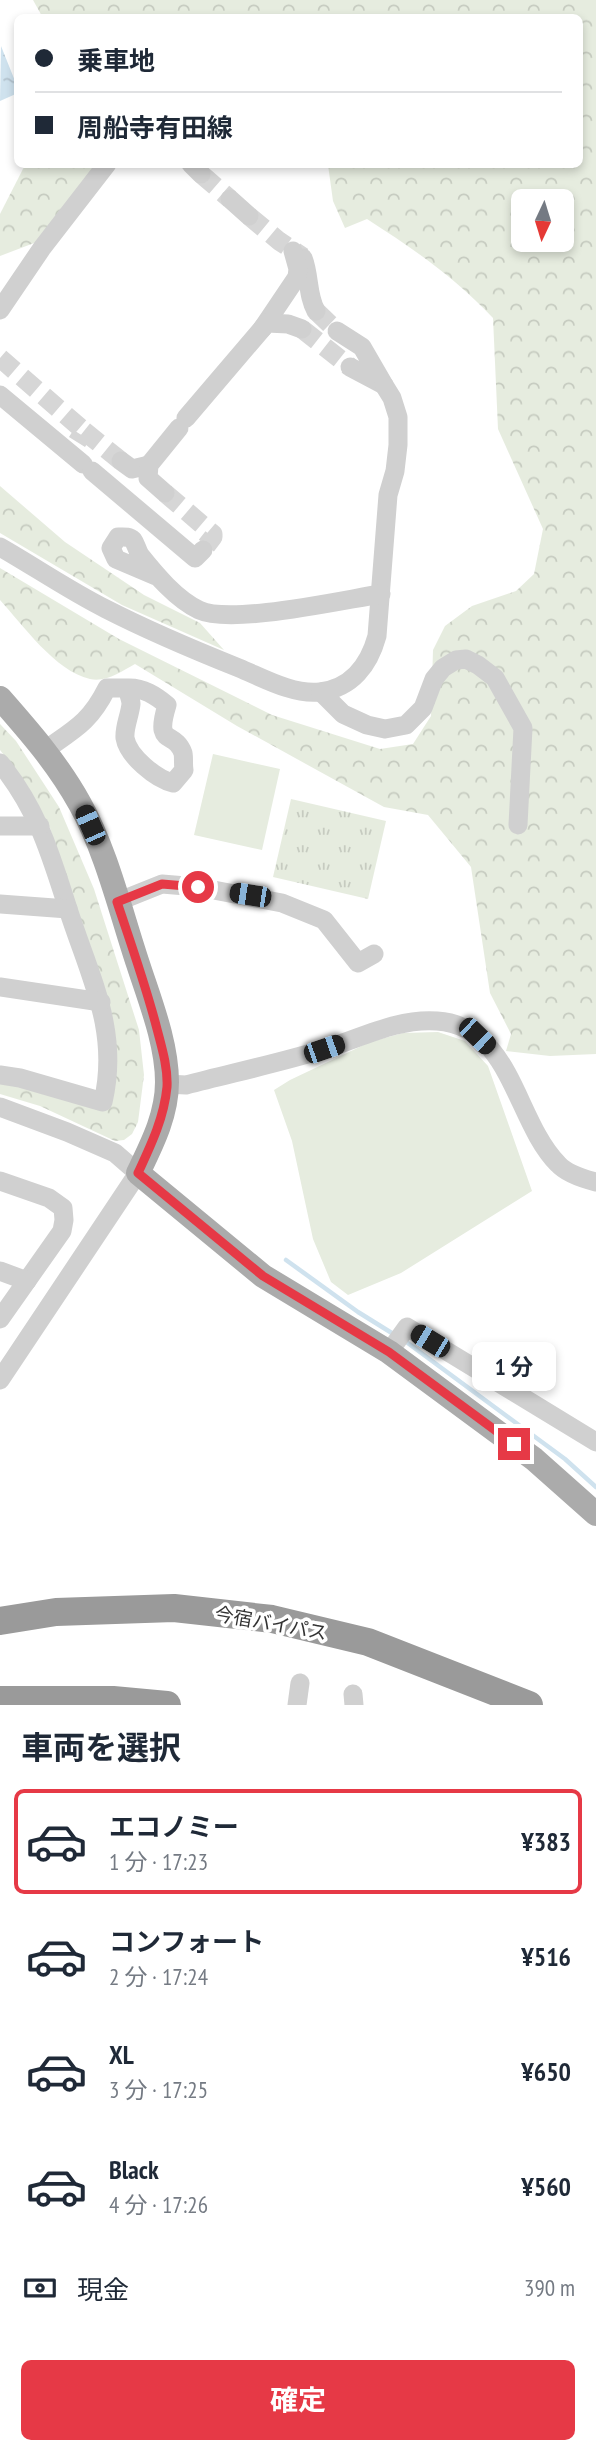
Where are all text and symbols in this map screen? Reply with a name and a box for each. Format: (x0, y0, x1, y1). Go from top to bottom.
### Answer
text: 乗車地 (77, 44, 155, 77)
text: 周船寺有田線 (77, 111, 233, 144)
north arrow (511, 189, 574, 252)
map controls (511, 189, 574, 252)
car (72, 802, 109, 848)
route start (182, 871, 214, 903)
car (228, 881, 273, 909)
car (455, 1014, 500, 1058)
car (301, 1032, 348, 1066)
car (407, 1321, 454, 1361)
callout: 1 分 (472, 1342, 556, 1392)
text: 1 分 (495, 1352, 533, 1381)
route end (498, 1428, 530, 1460)
street label: 今宿バイパス (213, 1601, 329, 1645)
text: 車両を選択 (21, 1726, 181, 1768)
icon: car (25, 1810, 88, 1873)
text: エコノミー (109, 1810, 239, 1843)
text: ¥383 (521, 1825, 571, 1858)
text: 1 分 · 17:23 (109, 1847, 208, 1876)
icon: car (25, 1925, 88, 1988)
text: コンフォート (109, 1925, 264, 1958)
text: ¥516 (521, 1940, 571, 1973)
text: 2 分 · 17:24 (109, 1962, 208, 1991)
text: XL (109, 2038, 134, 2071)
icon: car (25, 2040, 88, 2103)
text: ¥650 (521, 2055, 571, 2088)
text: 3 分 · 17:25 (109, 2075, 208, 2104)
text: Black (109, 2153, 159, 2186)
icon: car (25, 2155, 88, 2218)
text: ¥560 (521, 2170, 571, 2203)
text: 4 分 · 17:26 (109, 2190, 208, 2219)
icon: cash (21, 2269, 59, 2307)
text: 現金 (77, 2273, 129, 2306)
text: 390 m (524, 2273, 575, 2302)
button: 確定 (21, 2360, 575, 2440)

